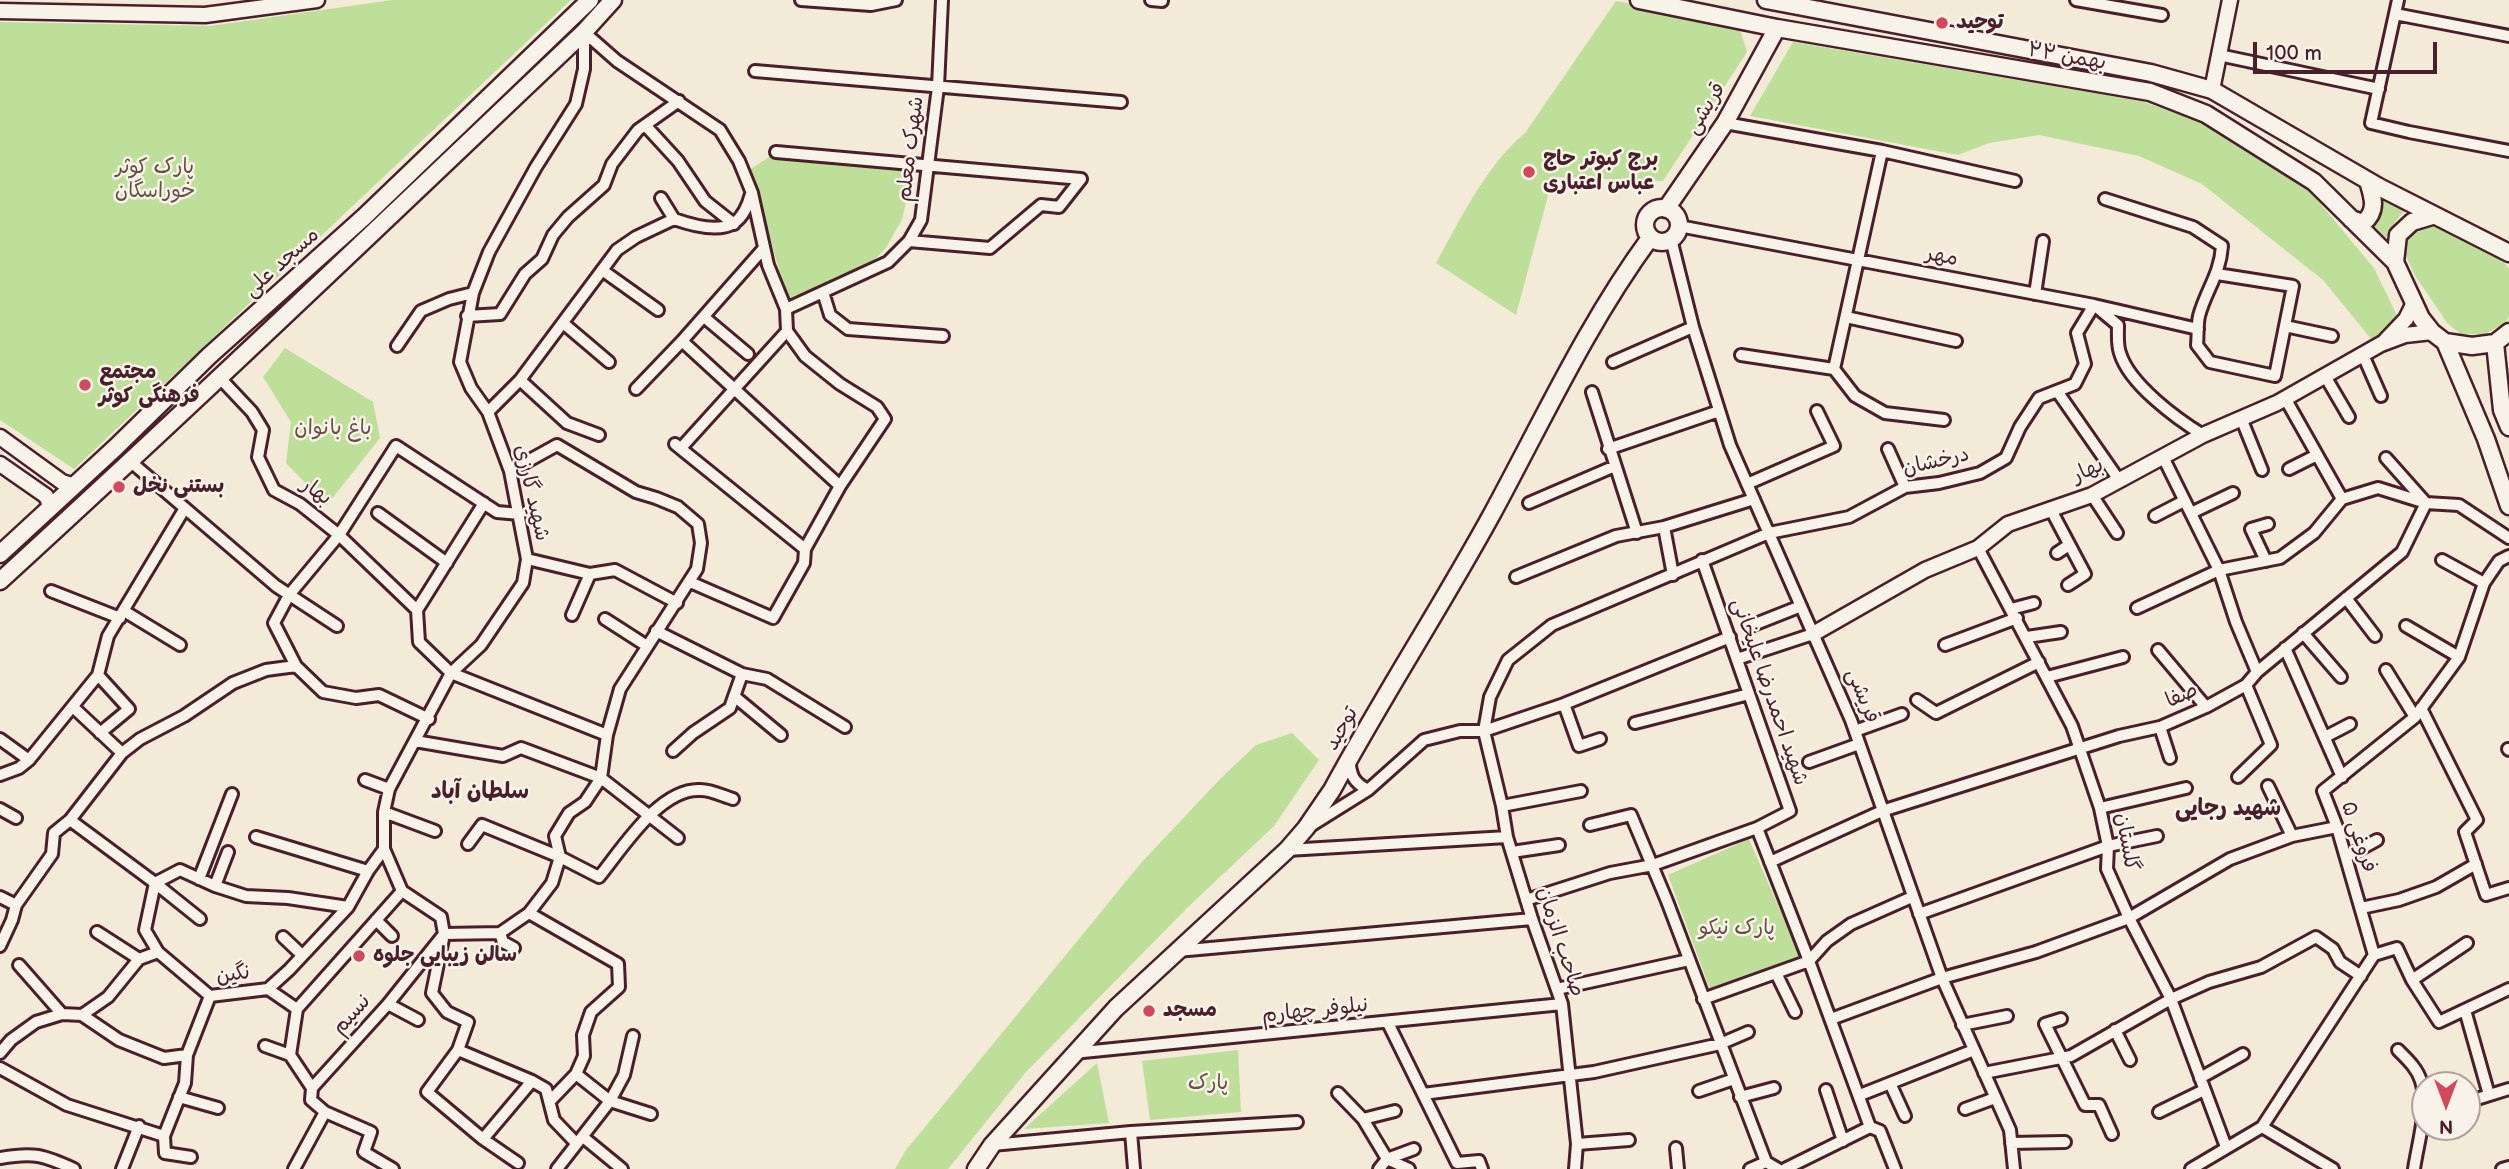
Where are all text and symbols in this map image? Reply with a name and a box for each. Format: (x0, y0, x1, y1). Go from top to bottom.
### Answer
place label: توحید (1956, 10, 2003, 36)
marker: توحید (1934, 15, 1950, 31)
scale bar (2257, 28, 2441, 72)
street label: ۲۲ بهمن (2026, 38, 2108, 76)
text: 100 m (2266, 41, 2322, 66)
street label: قریشی (1680, 78, 1732, 140)
street label: شهرک معلم (892, 95, 930, 203)
place label: برج کبوتر حاج عباس اعتباری (1543, 147, 1658, 197)
park label: پارک کوثر خوراسگان (115, 155, 195, 205)
marker: برج کبوتر حاج عباس اعتباری (1521, 164, 1537, 180)
street label: مسجد علی (239, 223, 325, 303)
street label: مهر (1924, 242, 1960, 272)
place label: مجتمع فرهنگی کوثر (99, 360, 199, 410)
marker: مجتمع فرهنگی کوثر (77, 377, 93, 393)
park label: باغ بانوان (294, 416, 372, 442)
street label: درخشان (1900, 442, 1972, 482)
street label: شهید گارزی (508, 443, 554, 543)
street label: بهار (2068, 453, 2108, 489)
street label: بهار (296, 473, 336, 511)
place label: بستنی نخل (133, 474, 224, 500)
marker: بستنی نخل (111, 479, 127, 495)
street label: شهید احمدرضا علیخانی (1725, 595, 1813, 789)
street label: قریشی (1840, 665, 1884, 727)
street label: صفا (2162, 678, 2202, 714)
street label: توحید (1319, 703, 1365, 755)
district label: سلطان آباد (431, 778, 529, 806)
district label: شهید رجایی (2175, 795, 2281, 823)
street label: فروغی ۵ (2335, 798, 2381, 876)
street label: گلستان (2108, 811, 2144, 873)
street label: صاحب الزمان (1530, 884, 1590, 1000)
park label: پارک نیکو (1699, 916, 1775, 942)
place label: سالن زیبایی جلوه (373, 943, 517, 969)
marker: سالن زیبایی جلوه (351, 948, 367, 964)
street label: نگین (214, 960, 252, 990)
street label: نسیم (327, 990, 377, 1040)
street label: نیلوفر چهارم (1261, 993, 1369, 1029)
place label: مسجد (1163, 998, 1217, 1024)
marker: مسجد (1141, 1003, 1157, 1019)
park label: پارک (1188, 1071, 1228, 1097)
north arrow (2411, 1071, 2481, 1141)
text: N (2439, 1114, 2453, 1137)

